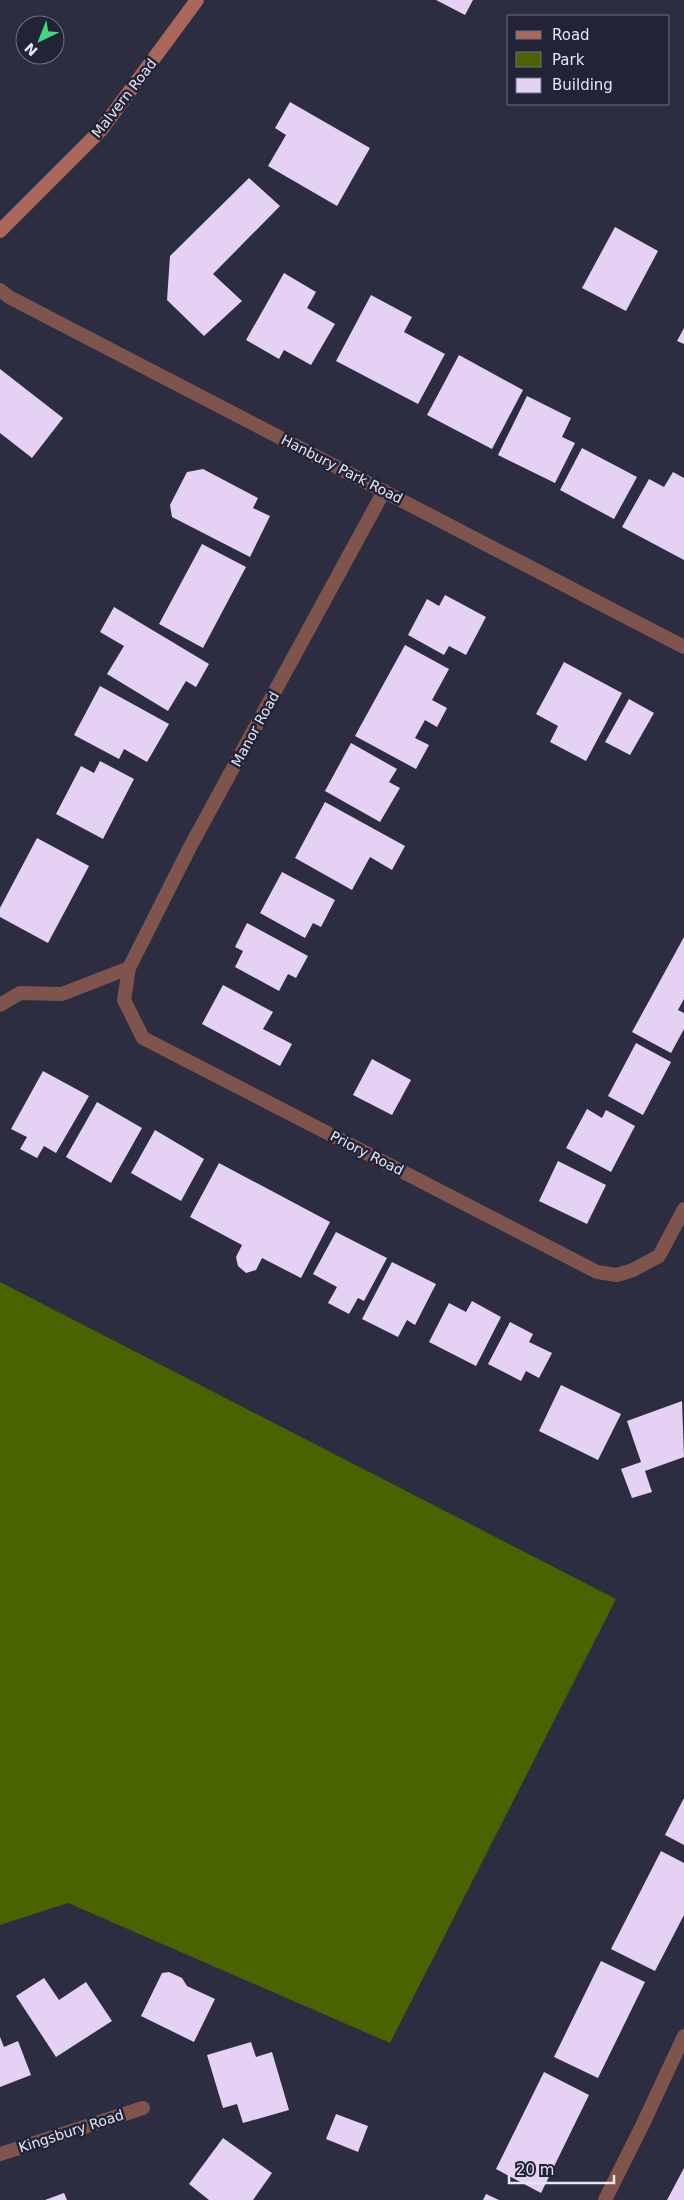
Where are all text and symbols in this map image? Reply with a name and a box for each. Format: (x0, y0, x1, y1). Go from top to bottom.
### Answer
north arrow (15, 15, 65, 65)
legend (507, 15, 669, 105)
text: Road (552, 26, 590, 44)
text: N (21, 40, 41, 59)
text: Park (552, 51, 585, 69)
street label: Malvern Road (88, 55, 160, 141)
text: Building (552, 76, 613, 94)
street label: Hanbury Park Road (279, 431, 405, 507)
street label: Manor Road (228, 689, 282, 769)
street label: Priory Road (328, 1128, 406, 1178)
street label: Kingsbury Road (16, 2106, 126, 2156)
scale bar (509, 2152, 614, 2184)
text: 20 m (516, 2161, 554, 2179)

